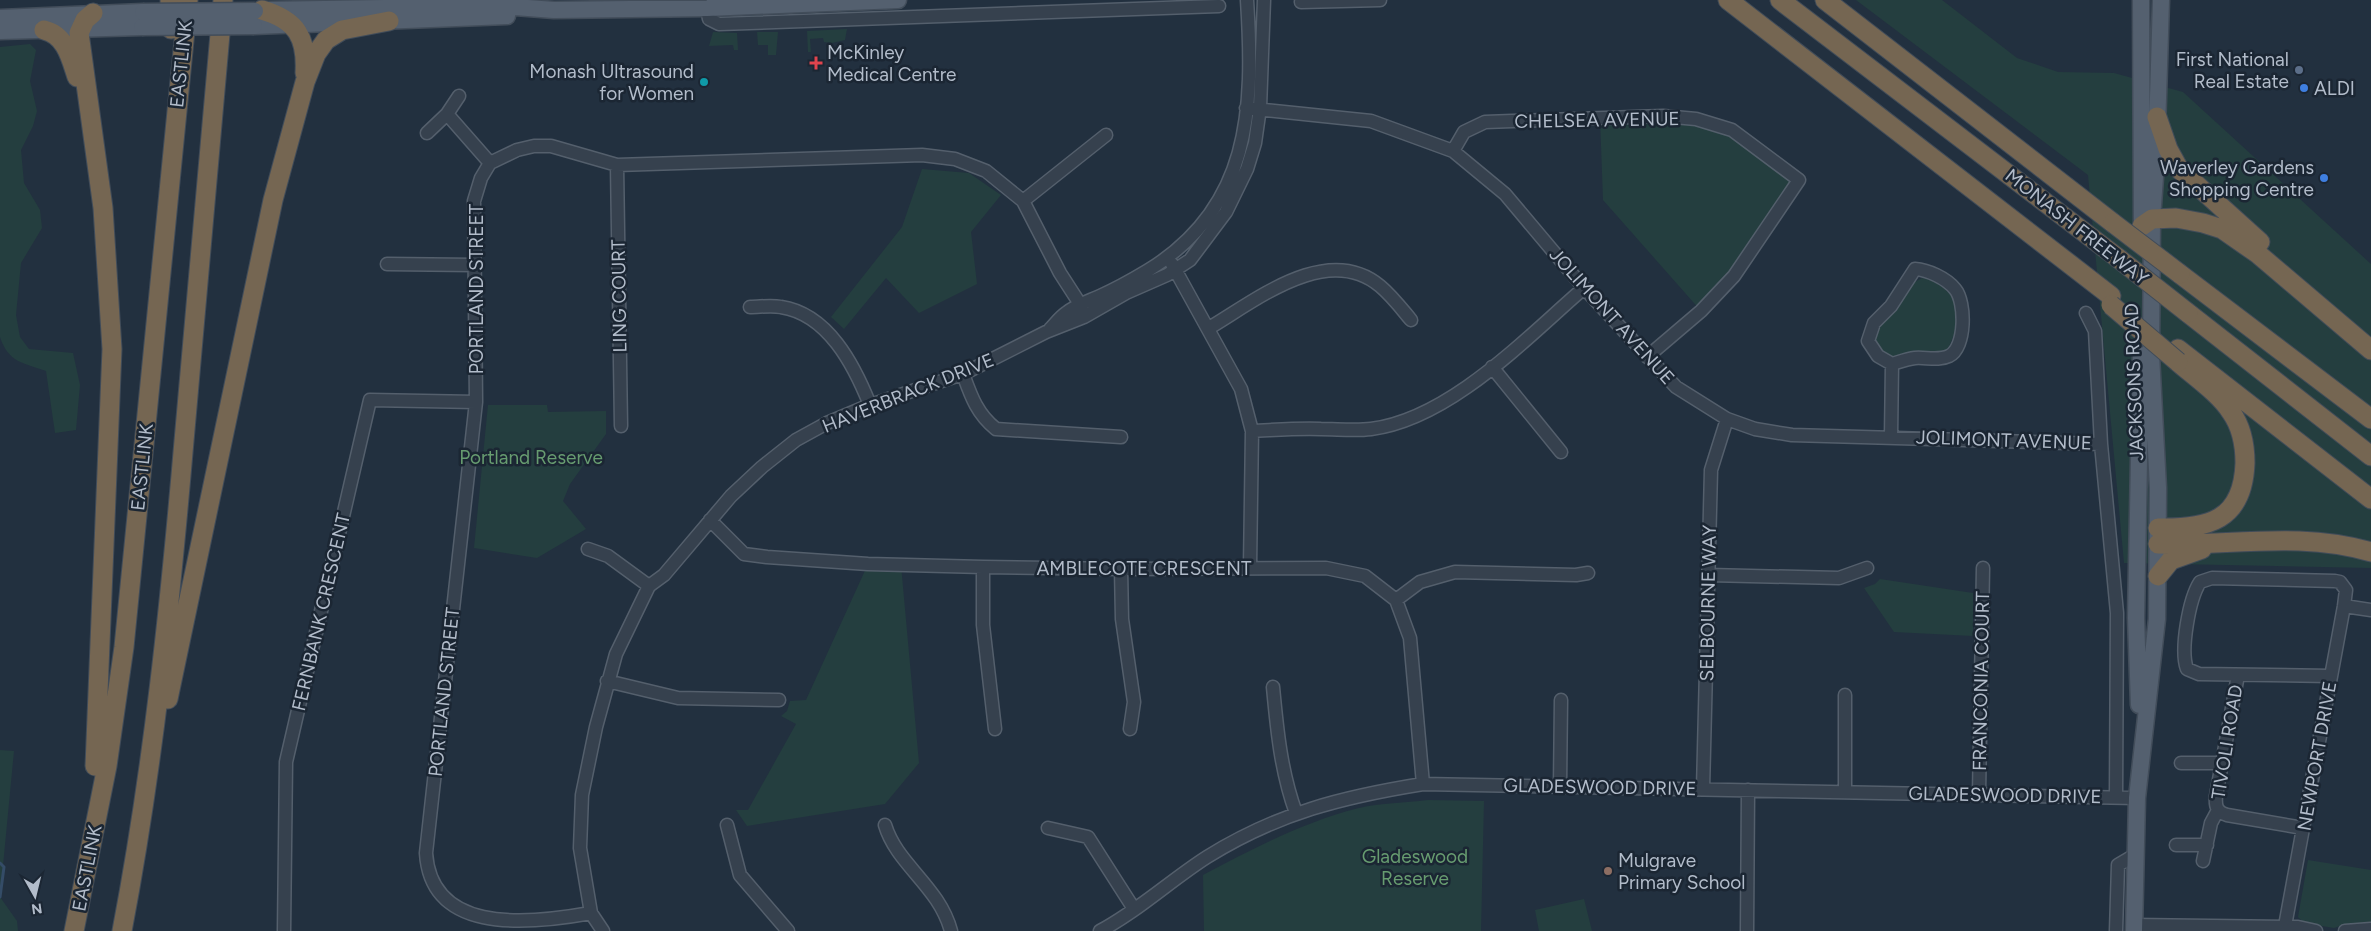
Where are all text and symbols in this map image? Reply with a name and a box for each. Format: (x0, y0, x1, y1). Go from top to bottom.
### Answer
street label: EASTLINK (165, 19, 197, 109)
place label: McKinley Medical Centre (827, 41, 957, 86)
place label: First National Real Estate (2176, 48, 2289, 93)
marker: McKinley Medical Centre (809, 56, 823, 70)
place label: Monash Ultrasound for Women (529, 60, 694, 105)
marker: First National Real Estate (2293, 64, 2305, 76)
marker: Monash Ultrasound for Women (698, 76, 710, 88)
place label: ALDI (2314, 77, 2355, 100)
marker: ALDI (2298, 82, 2310, 94)
street label: CHELSEA AVENUE (1514, 107, 1680, 133)
place label: Waverley Gardens Shopping Centre (2160, 156, 2314, 201)
street label: MONASH FREEWAY (2001, 164, 2154, 290)
marker: Waverley Gardens Shopping Centre (2318, 172, 2330, 184)
street label: PORTLAND STREET (465, 203, 488, 374)
street label: LING COURT (607, 239, 631, 353)
street label: JOLIMONT AVENUE (1545, 243, 1679, 389)
street label: JACKSONS ROAD (2120, 303, 2148, 461)
street label: HAVERBRACK DRIVE (819, 348, 997, 438)
street label: EASTLINK (126, 422, 158, 512)
street label: JOLIMONT AVENUE (1916, 425, 2092, 455)
park label: Portland Reserve (459, 446, 603, 469)
street label: FERNBANK CRESCENT (287, 510, 355, 713)
street label: SELBOURNE WAY (1695, 524, 1721, 682)
street label: AMBLECOTE CRESCENT (1036, 557, 1252, 580)
street label: FRANCONIA COURT (1968, 590, 1994, 771)
street label: PORTLAND STREET (424, 606, 464, 778)
street label: NEWPORT DRIVE (2293, 679, 2341, 833)
street label: TIVOLI ROAD (2207, 683, 2247, 801)
street label: GLADESWOOD DRIVE (1503, 774, 1697, 800)
street label: GLADESWOOD DRIVE (1908, 782, 2102, 808)
street label: EASTLINK (67, 822, 107, 913)
park label: Gladeswood Reserve (1362, 845, 1468, 890)
place label: Mulgrave Primary School (1618, 849, 1746, 894)
marker: Mulgrave Primary School (1602, 865, 1614, 877)
north arrow (10, 871, 60, 921)
text: N (30, 899, 43, 918)

